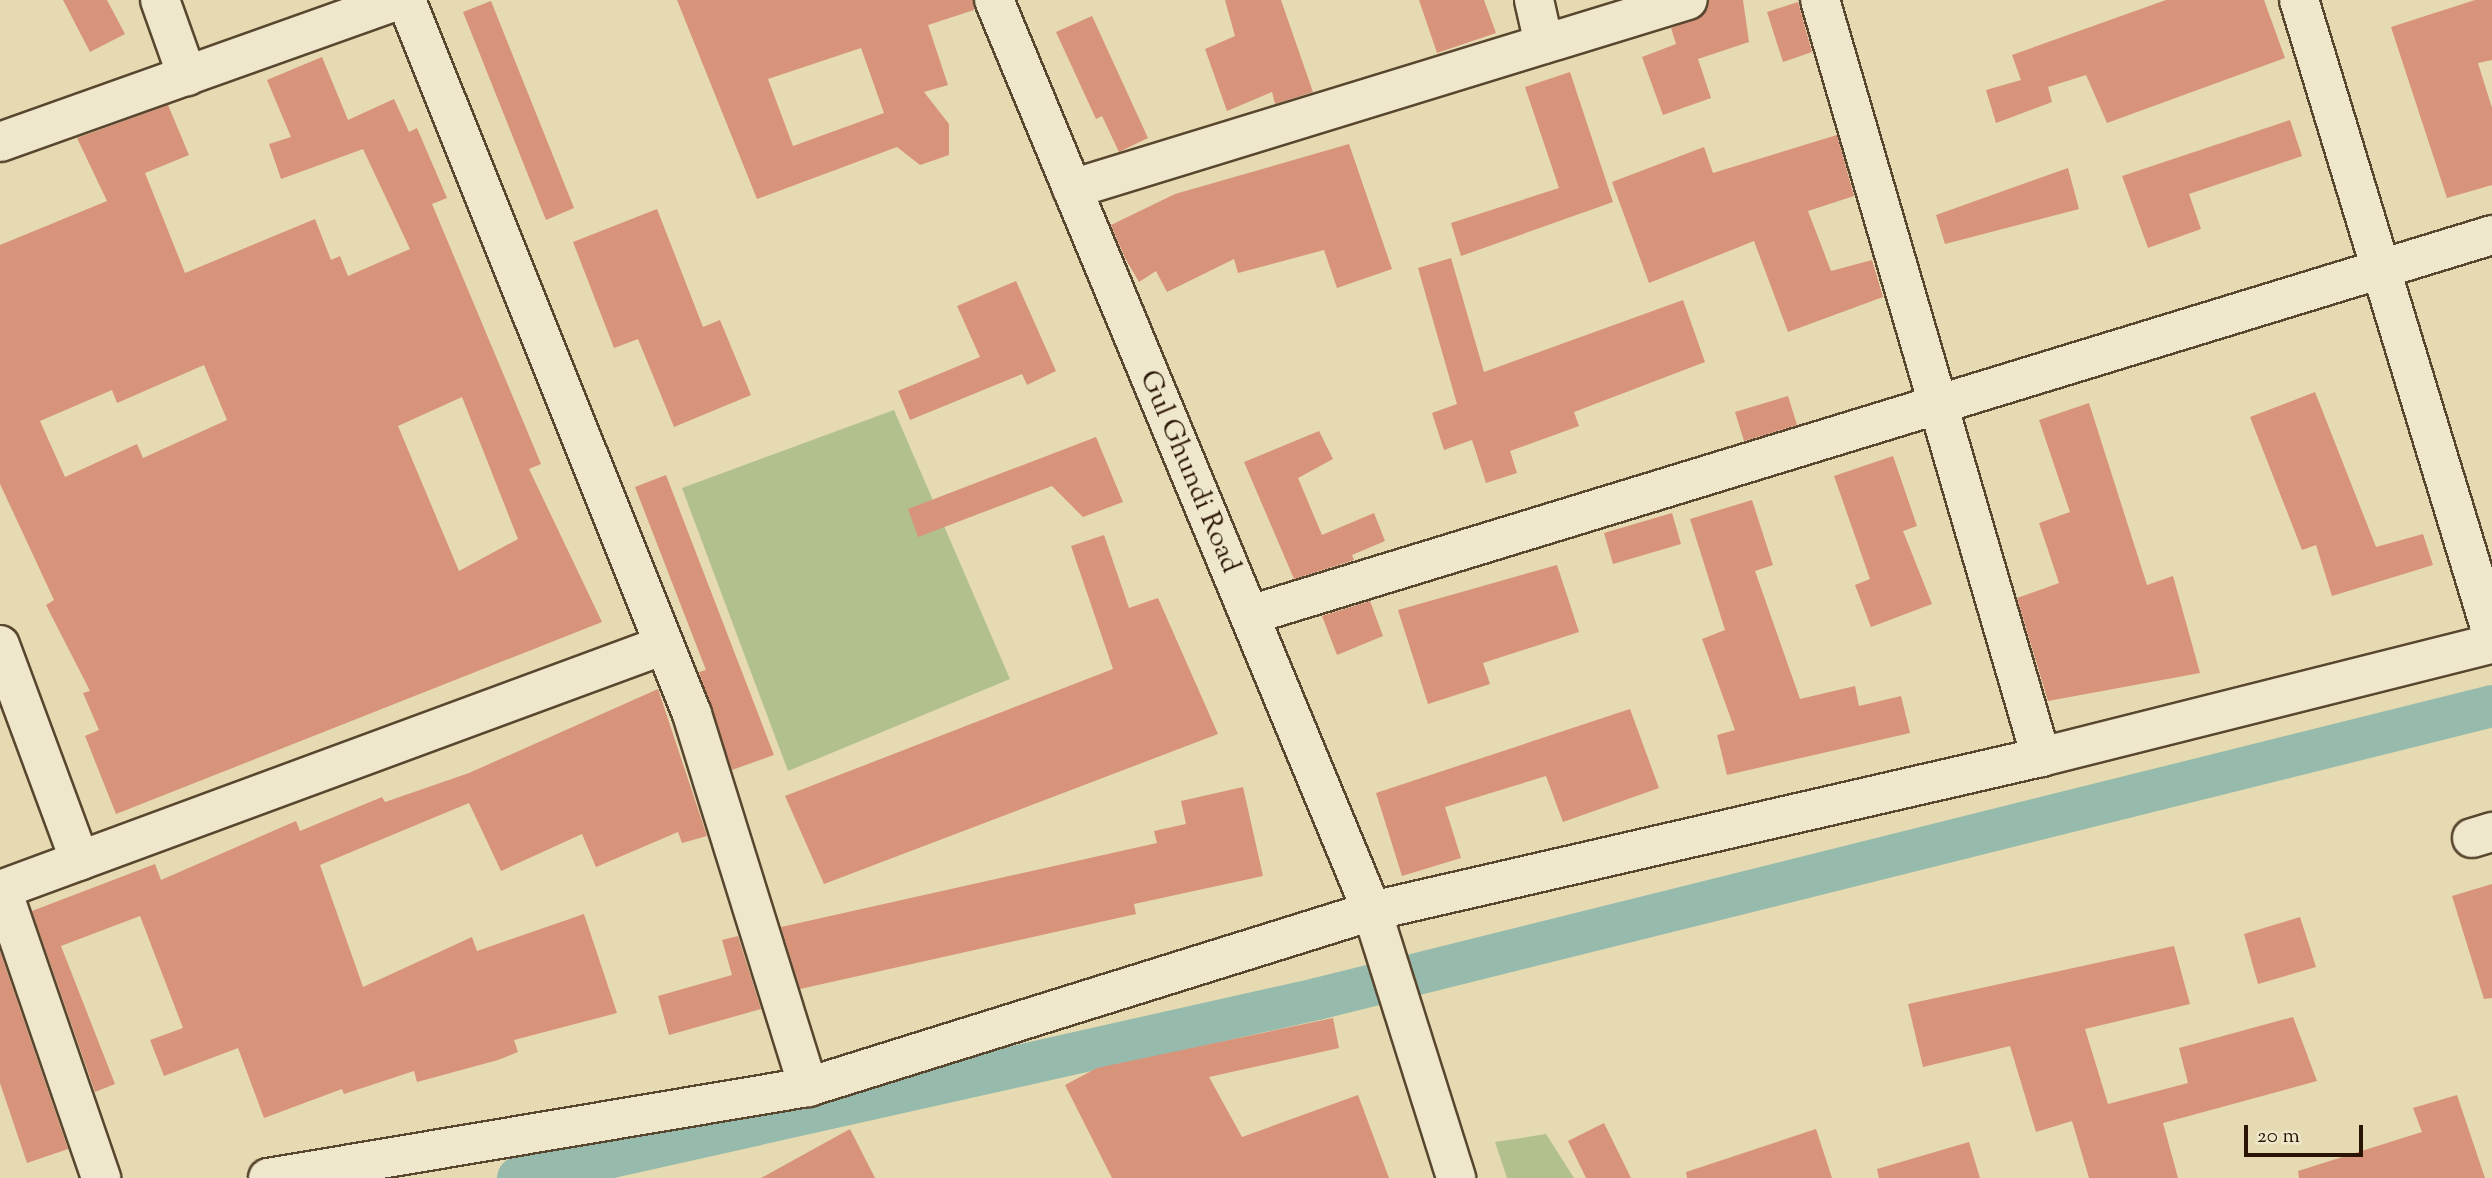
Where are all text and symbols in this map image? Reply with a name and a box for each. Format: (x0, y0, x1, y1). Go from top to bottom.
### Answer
street label: Gul Ghundi Road (1131, 366, 1247, 578)
scale bar (2247, 1112, 2366, 1156)
text: 20 m (2257, 1122, 2300, 1152)

